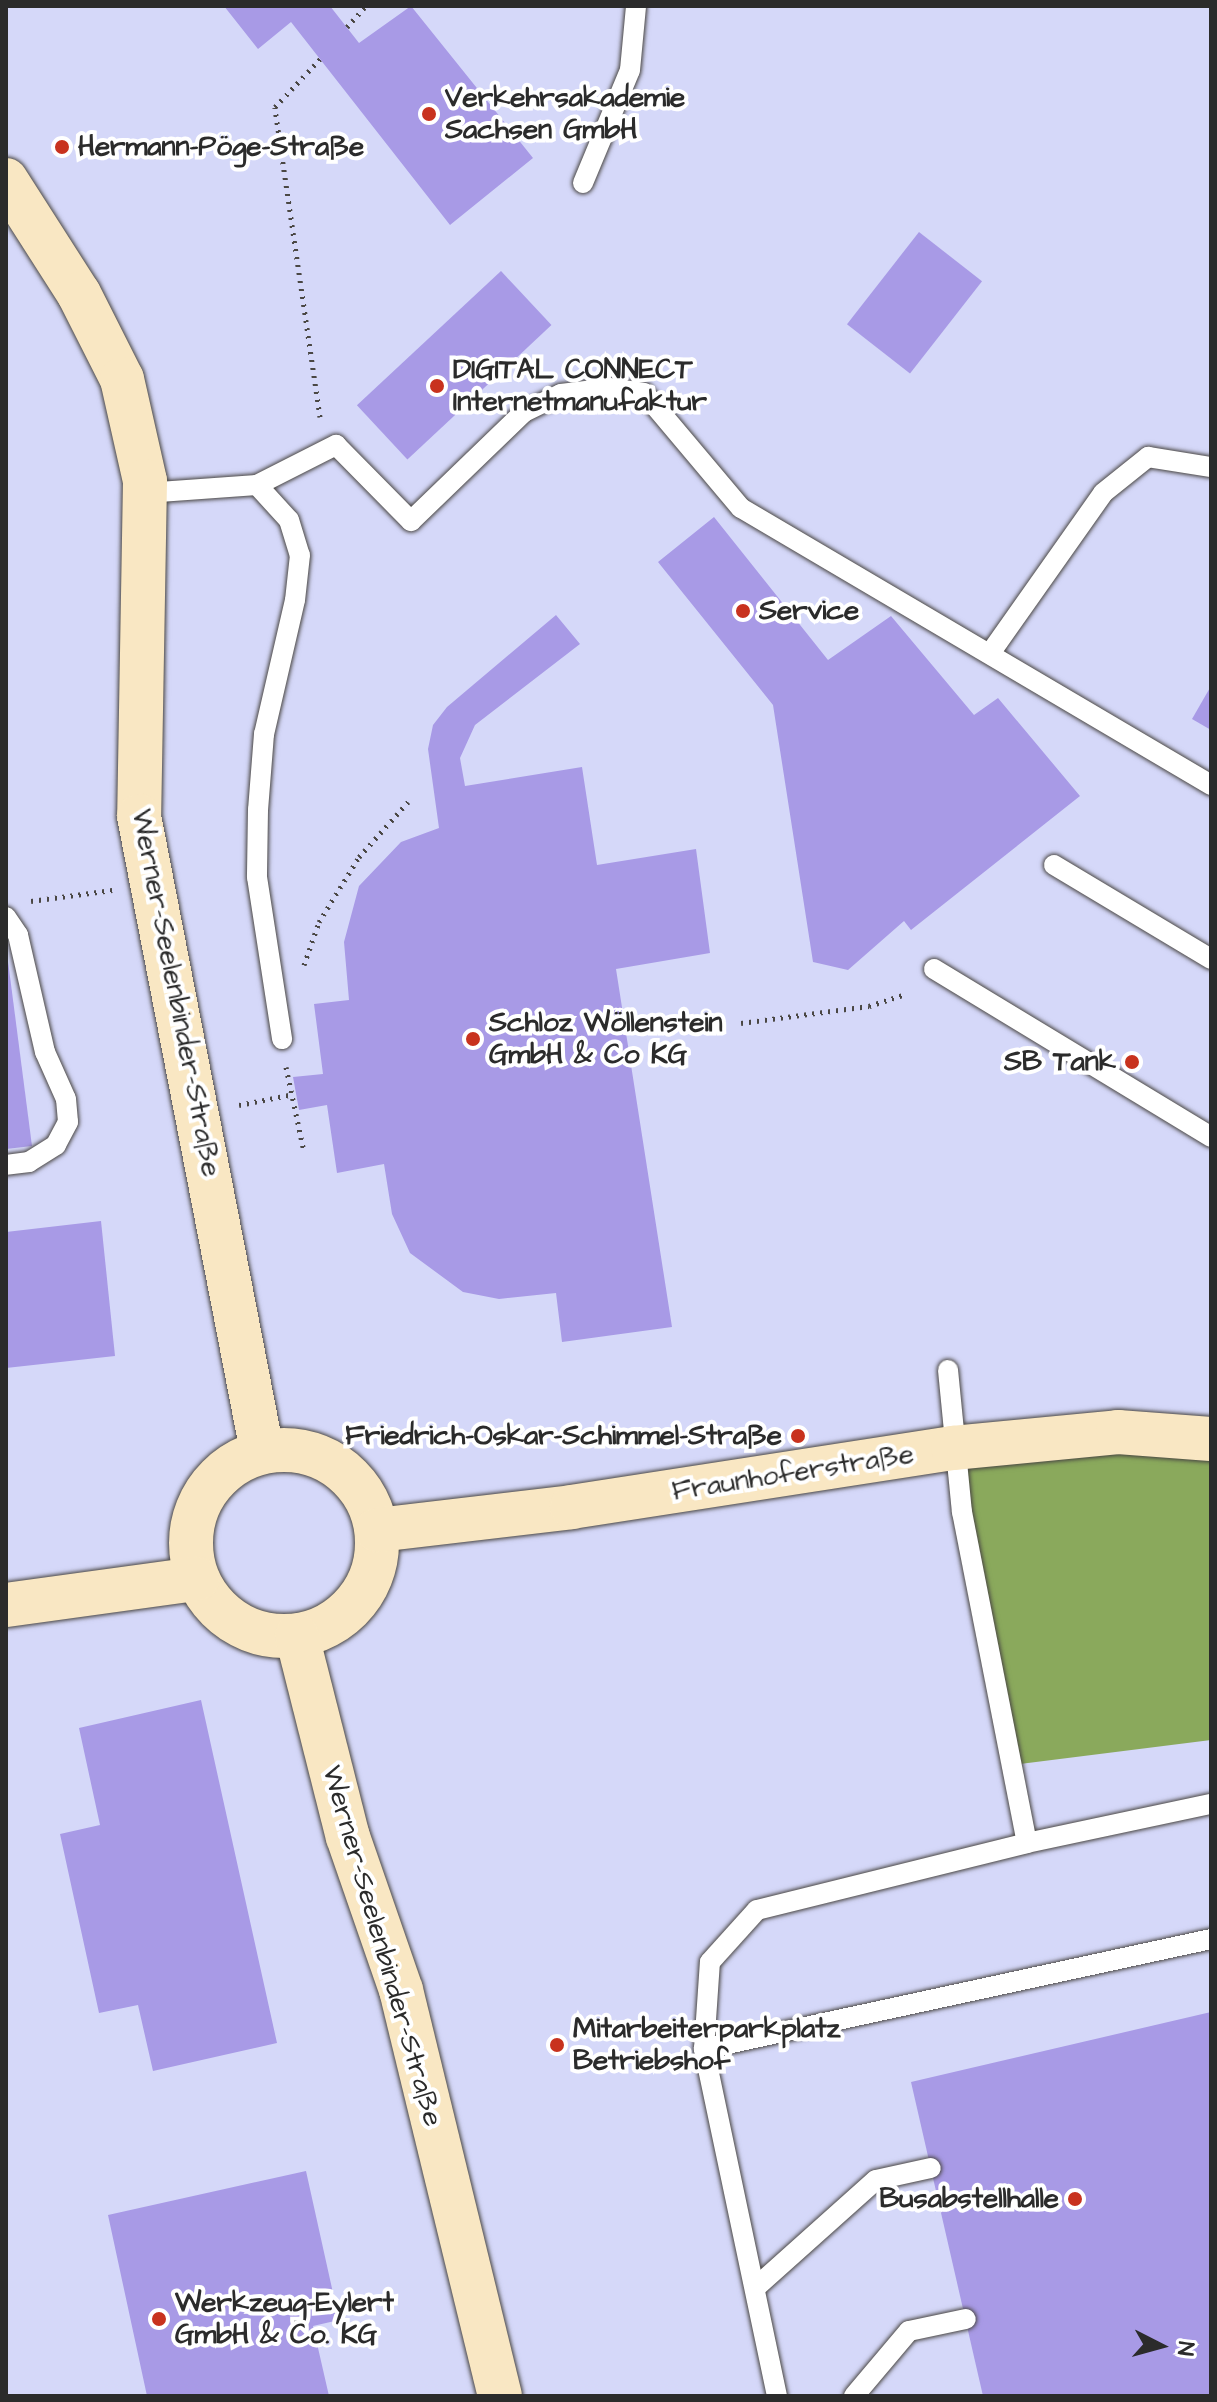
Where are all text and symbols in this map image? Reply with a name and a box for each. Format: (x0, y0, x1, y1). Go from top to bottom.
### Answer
place label: Verkehrsakademie Sachsen GmbH (445, 81, 685, 147)
marker: Verkehrsakademie Sachsen GmbH (420, 105, 438, 123)
place label: Hermann-Pöge-Straße (78, 130, 364, 164)
marker: Hermann-Pöge-Straße (53, 138, 71, 156)
place label: DIGITAL CONNECT Internetmanufaktur (453, 353, 707, 419)
marker: DIGITAL CONNECT Internetmanufaktur (428, 377, 446, 395)
place label: Service (759, 594, 859, 628)
marker: Service (734, 602, 752, 620)
street label: Werner-Seelenbinder-Straße (124, 806, 228, 1180)
place label: Schloz Wöllenstein GmbH & Co KG (489, 1006, 723, 1072)
marker: Schloz Wöllenstein GmbH & Co KG (464, 1030, 482, 1048)
place label: SB Tank (1004, 1045, 1116, 1079)
marker: SB Tank (1123, 1053, 1141, 1071)
place label: Friedrich-Oskar-Schimmel-Straße (345, 1419, 782, 1453)
marker: Friedrich-Oskar-Schimmel-Straße (789, 1427, 807, 1445)
street label: Fraunhoferstraße (670, 1437, 916, 1509)
street label: Werner-Seelenbinder-Straße (314, 1762, 450, 2130)
place label: Mitarbeiterparkplatz Betriebshof (573, 2012, 840, 2078)
marker: Mitarbeiterparkplatz Betriebshof (548, 2036, 566, 2054)
place label: Busabstellhalle (879, 2182, 1059, 2216)
marker: Busabstellhalle (1066, 2190, 1084, 2208)
place label: Werkzeug-Eylert GmbH & Co. KG (175, 2286, 394, 2352)
north arrow (1121, 2306, 1201, 2386)
marker: Werkzeug-Eylert GmbH & Co. KG (150, 2310, 168, 2328)
text: N (1169, 2340, 1202, 2357)

